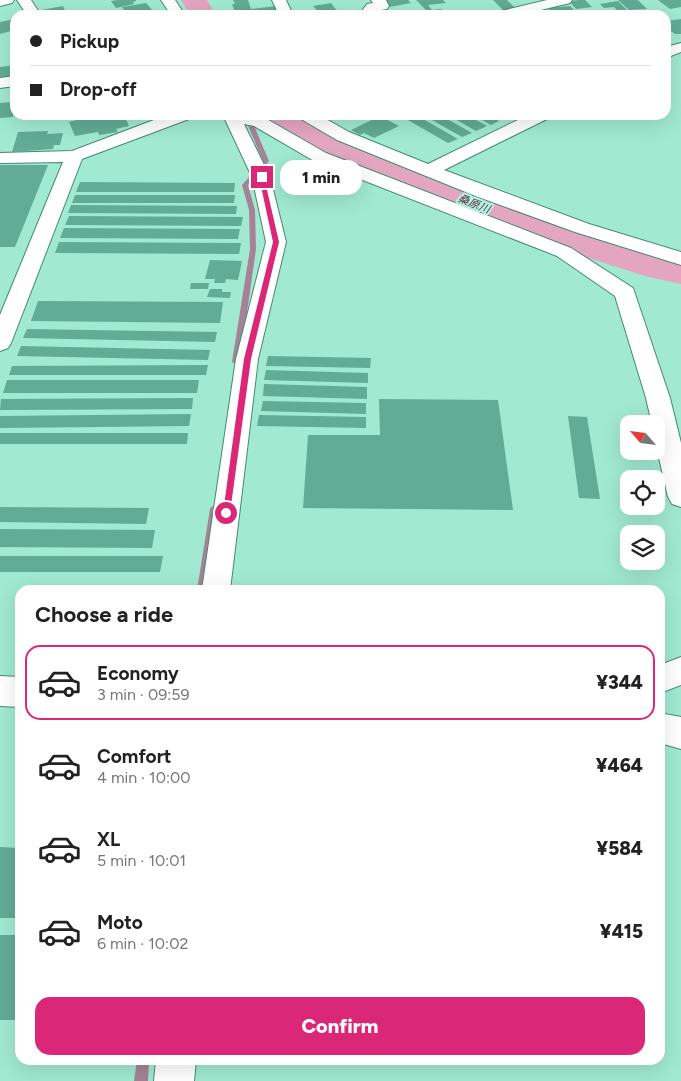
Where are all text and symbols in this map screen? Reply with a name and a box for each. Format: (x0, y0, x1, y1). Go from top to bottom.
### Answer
text: Pickup (60, 30, 119, 53)
text: Drop-off (60, 78, 137, 101)
callout: 1 min (280, 160, 362, 194)
route end (251, 166, 273, 188)
text: 1 min (302, 168, 340, 187)
water label: 桑原川 (456, 192, 493, 216)
north arrow (620, 415, 665, 460)
map controls (620, 415, 665, 570)
button: locate (620, 470, 665, 515)
route start (215, 502, 237, 524)
button: layers (620, 525, 665, 570)
text: Choose a ride (35, 601, 173, 628)
icon: car (37, 660, 82, 705)
text: Economy (97, 662, 179, 685)
text: ¥344 (596, 671, 643, 694)
text: 3 min · 09:59 (97, 685, 190, 704)
icon: car (37, 743, 82, 788)
text: Comfort (97, 745, 172, 768)
text: ¥464 (596, 754, 643, 777)
text: 4 min · 10:00 (97, 768, 191, 787)
icon: car (37, 826, 82, 871)
text: XL (97, 828, 120, 851)
text: ¥584 (596, 837, 643, 860)
text: 5 min · 10:01 (97, 851, 186, 870)
icon: car (37, 909, 82, 954)
text: Moto (97, 911, 143, 934)
text: ¥415 (600, 920, 643, 943)
text: 6 min · 10:02 (97, 934, 188, 953)
button: Confirm (35, 997, 645, 1055)

